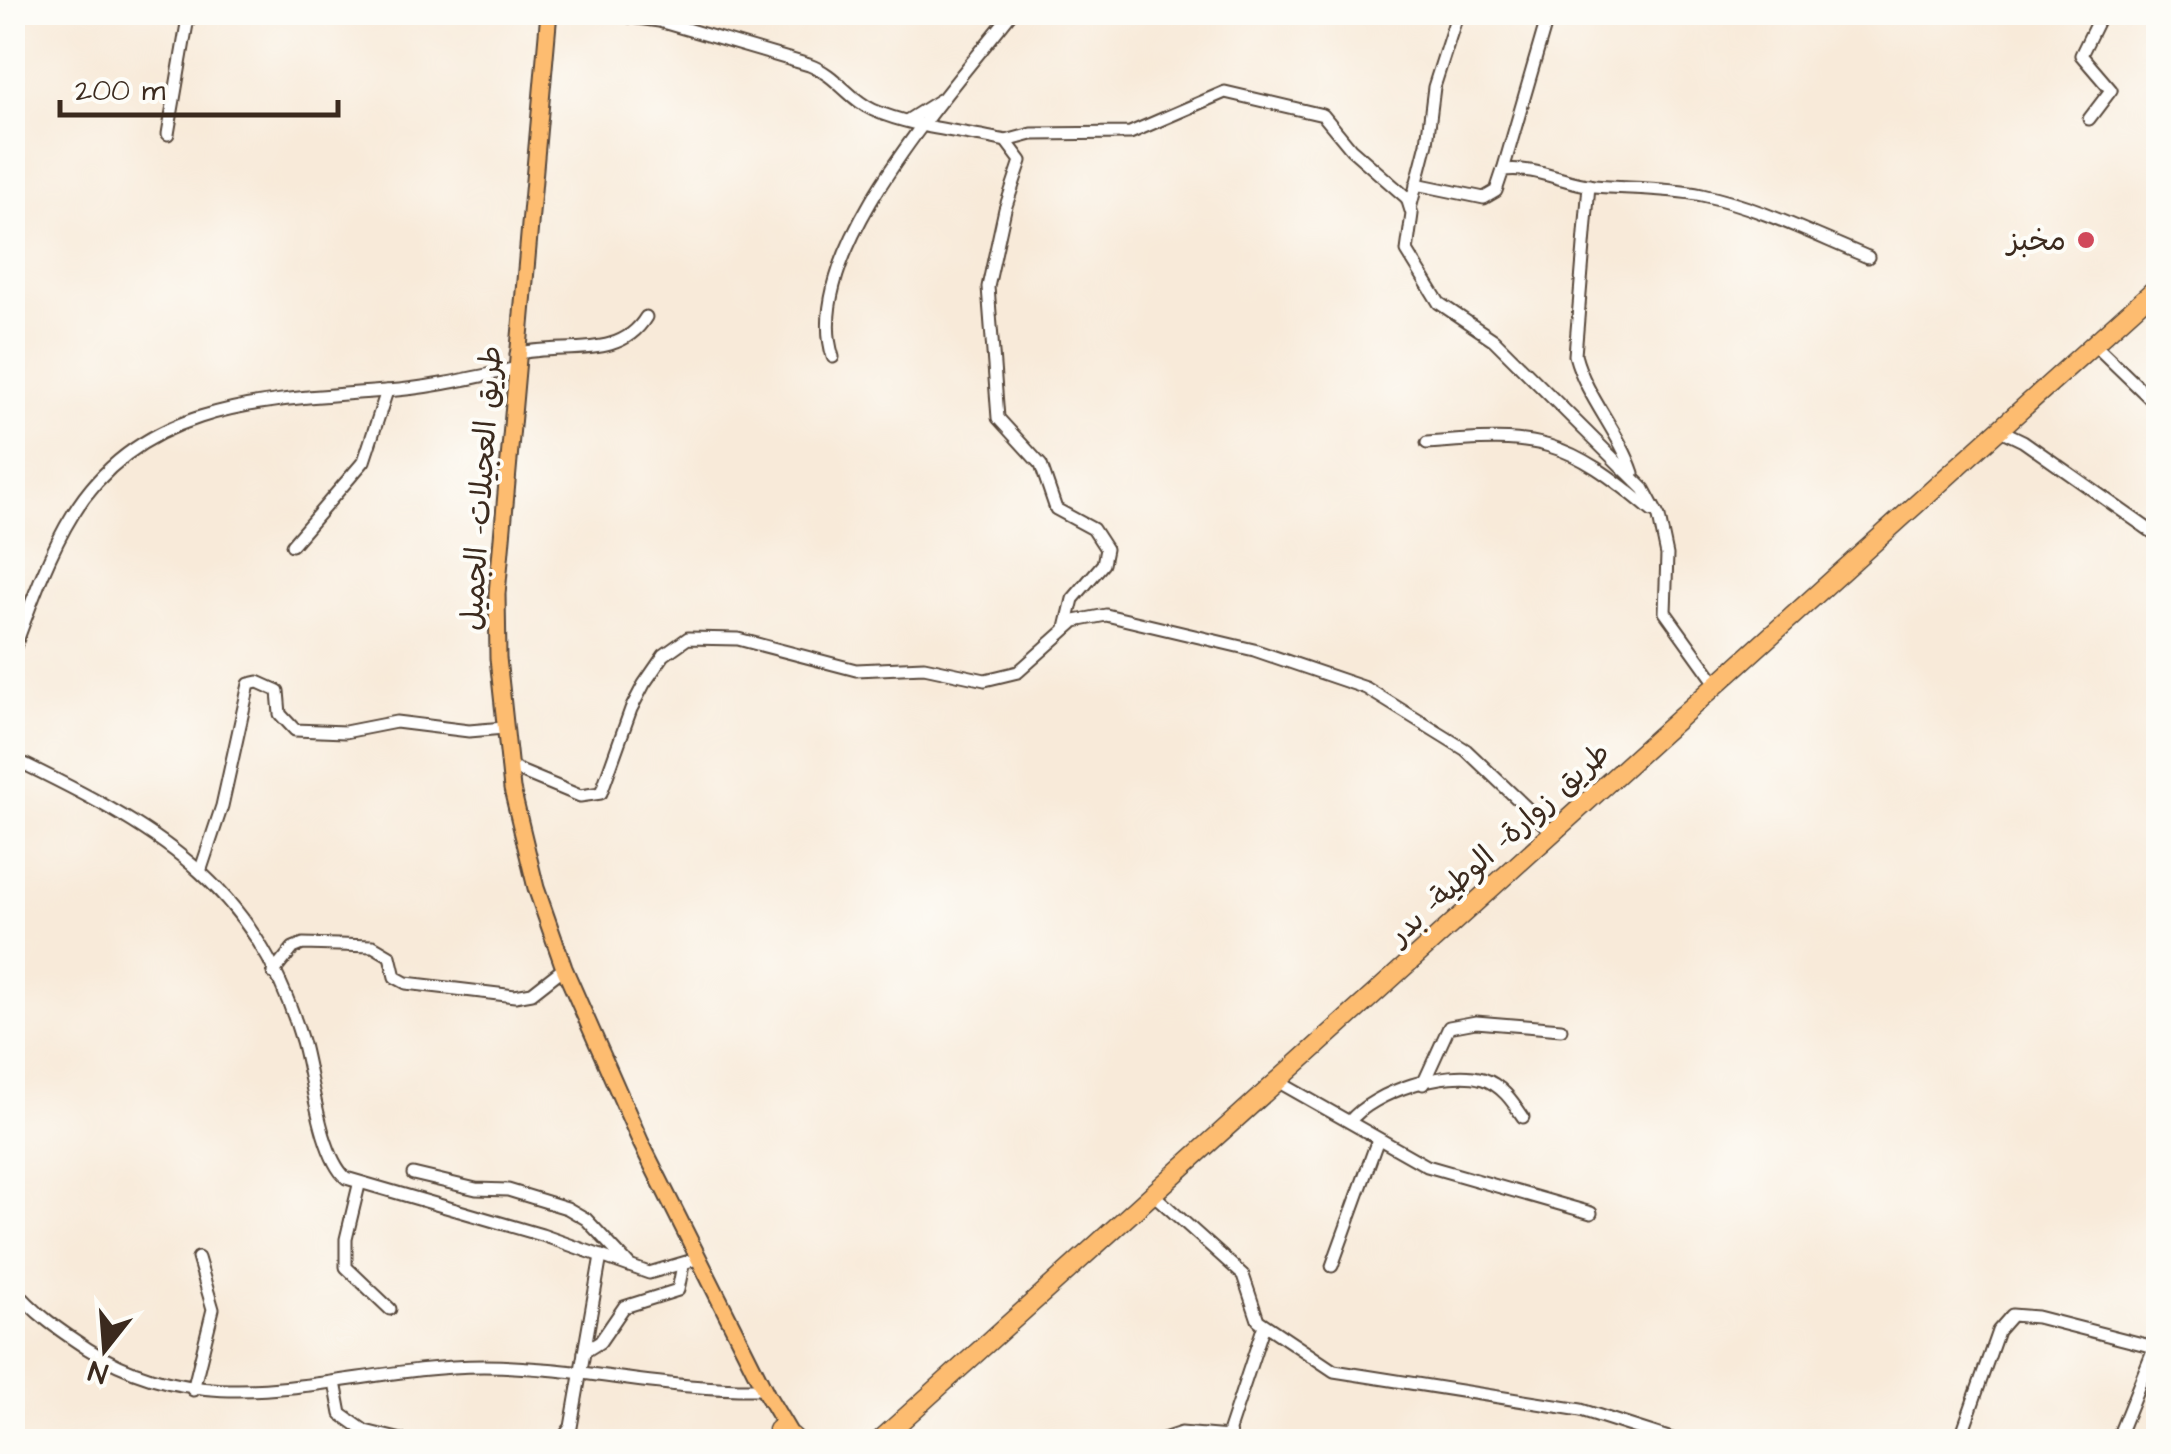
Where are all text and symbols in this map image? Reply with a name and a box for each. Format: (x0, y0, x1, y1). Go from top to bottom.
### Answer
scale bar (60, 55, 338, 117)
text: 200 m (75, 70, 166, 112)
place label: مخبز (2004, 220, 2066, 262)
marker: مخبز (2075, 229, 2097, 251)
street label: طريق العجيلات- الجميل (451, 344, 513, 632)
street label: طريق زوارة- الوطية- بدر (1377, 733, 1620, 957)
north arrow (55, 1299, 155, 1399)
text: N (84, 1350, 112, 1393)

